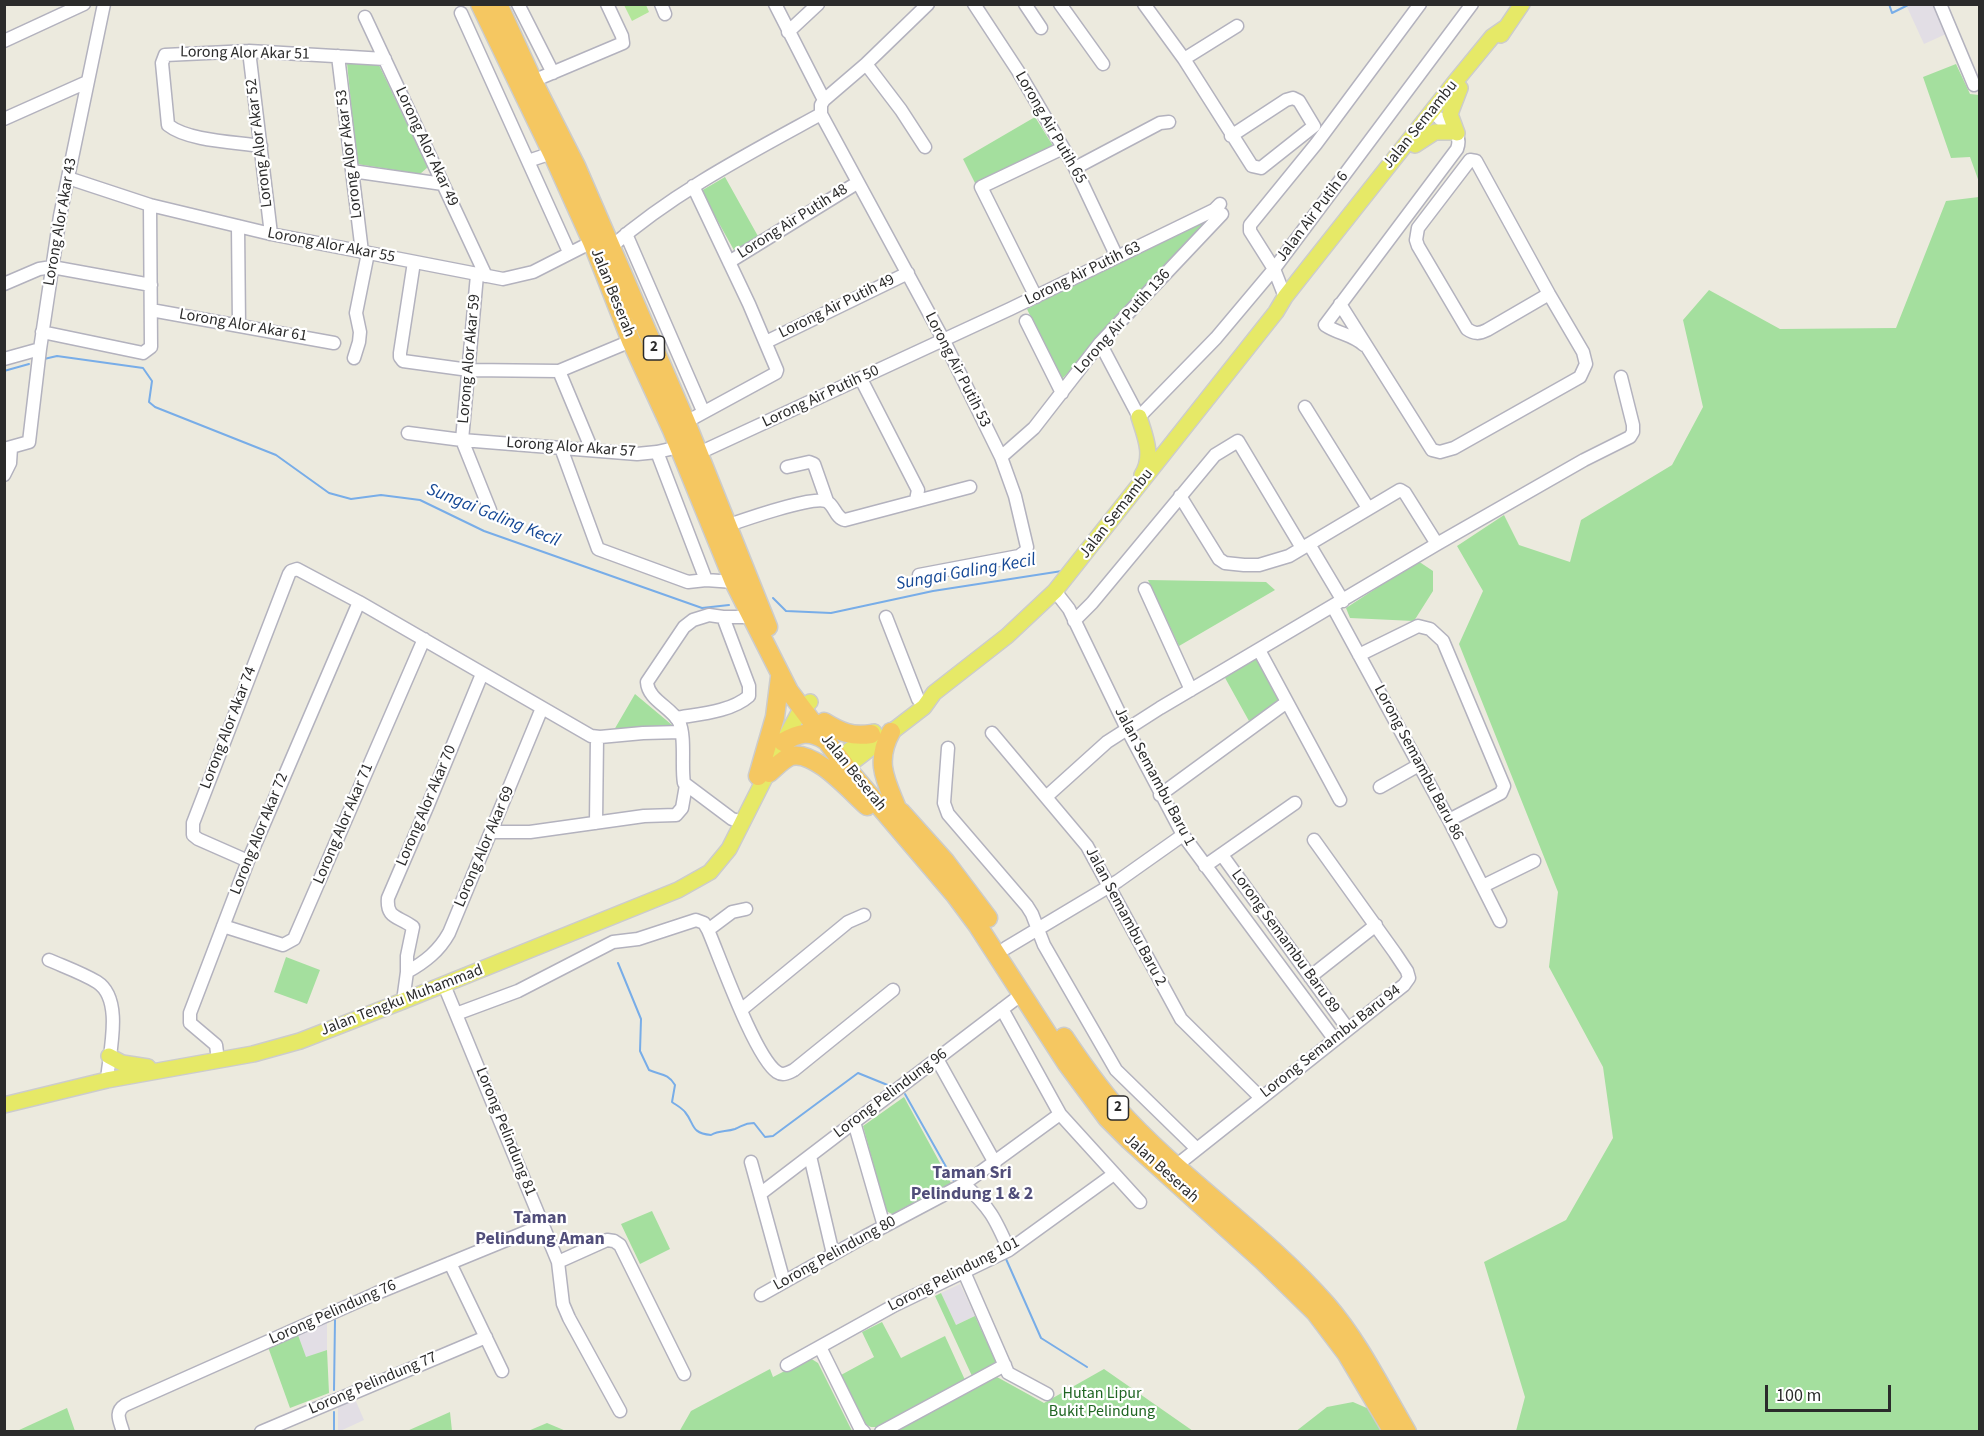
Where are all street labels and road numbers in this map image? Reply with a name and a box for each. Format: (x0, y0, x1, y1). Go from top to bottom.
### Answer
street label: Lorong Alor Akar 51 (180, 43, 310, 65)
street label: Lorong Air Putih 65 (1010, 68, 1090, 188)
street label: Lorong Alor Akar 52 (243, 77, 277, 209)
street label: Jalan Semambu (1379, 77, 1463, 173)
street label: Lorong Alor Akar 49 (390, 84, 462, 210)
street label: Lorong Alor Akar 53 (333, 88, 367, 220)
street label: Lorong Alor Akar 43 (40, 156, 82, 288)
street label: Jalan Air Putih 6 (1273, 168, 1353, 266)
street label: Lorong Air Putih 48 (734, 180, 852, 264)
street label: Lorong Alor Akar 55 (266, 224, 396, 268)
street label: Lorong Air Putih 63 (1022, 238, 1144, 310)
street label: Jalan Beserah (586, 246, 638, 340)
street label: Lorong Air Putih 136 (1071, 266, 1175, 378)
street label: Lorong Air Putih 49 (776, 271, 898, 343)
street label: Lorong Alor Akar 59 (455, 294, 485, 424)
street label: Lorong Alor Akar 61 (177, 305, 309, 347)
street label: Lorong Air Putih 53 (920, 309, 994, 431)
road number: 2 (644, 336, 664, 360)
street label: Lorong Air Putih 50 (760, 362, 882, 432)
street label: Lorong Alor Akar 57 (506, 434, 636, 462)
street label: Jalan Semambu (1076, 465, 1158, 563)
street label: Lorong Alor Akar 74 (197, 664, 261, 792)
street label: Lorong Semambu Baru 86 (1369, 682, 1467, 844)
street label: Jalan Semambu Baru 1 (1109, 704, 1199, 850)
street label: Jalan Beserah (816, 731, 890, 815)
street label: Lorong Alor Akar 70 (393, 743, 461, 869)
street label: Lorong Alor Akar 71 (310, 761, 378, 887)
street label: Lorong Alor Akar 72 (227, 770, 293, 898)
street label: Lorong Alor Akar 69 (451, 784, 519, 910)
street label: Jalan Semambu Baru 2 (1080, 844, 1170, 990)
street label: Lorong Semambu Baru 89 (1226, 866, 1344, 1018)
street label: Jalan Tengku Muhammad (318, 961, 486, 1041)
street label: Lorong Semambu Baru 94 (1257, 981, 1405, 1103)
street label: Lorong Pelindung 96 (830, 1045, 952, 1143)
street label: Lorong Pelindung 81 (470, 1065, 540, 1199)
road number: 2 (1108, 1096, 1128, 1120)
street label: Jalan Beserah (1120, 1131, 1202, 1207)
street label: Lorong Pelindung 80 (770, 1212, 900, 1296)
street label: Lorong Pelindung 101 (885, 1233, 1023, 1317)
street label: Lorong Pelindung 76 (266, 1276, 400, 1350)
street label: Lorong Pelindung 77 (306, 1348, 440, 1420)

